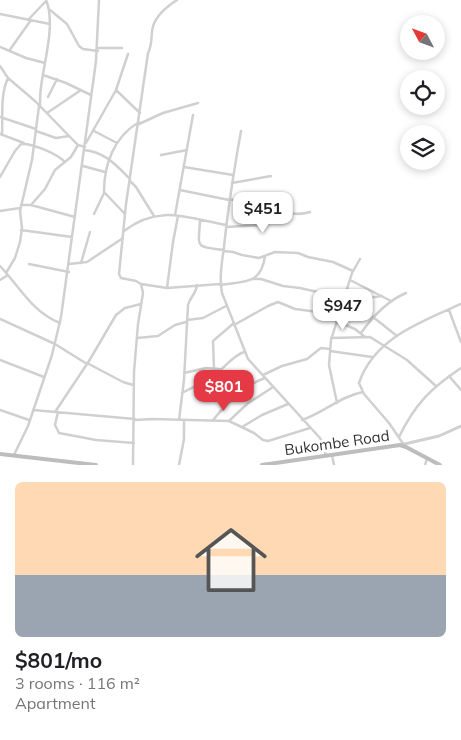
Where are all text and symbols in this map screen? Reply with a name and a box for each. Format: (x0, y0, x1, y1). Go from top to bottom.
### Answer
north arrow (400, 15, 445, 60)
map controls (400, 15, 445, 170)
button: locate (400, 70, 445, 115)
button: layers (400, 125, 445, 170)
pin: $451 (233, 192, 293, 234)
text: $451 (244, 198, 282, 218)
pin: $947 (313, 288, 373, 331)
text: $947 (324, 295, 362, 315)
pin: $801 (194, 370, 254, 412)
text: $801 (205, 376, 243, 396)
street label: Bukombe Road (283, 426, 391, 459)
icon: home (186, 515, 276, 605)
text: $801/mo (15, 647, 102, 673)
text: 3 rooms · 116 m² (15, 673, 140, 693)
text: Apartment (15, 693, 96, 713)

